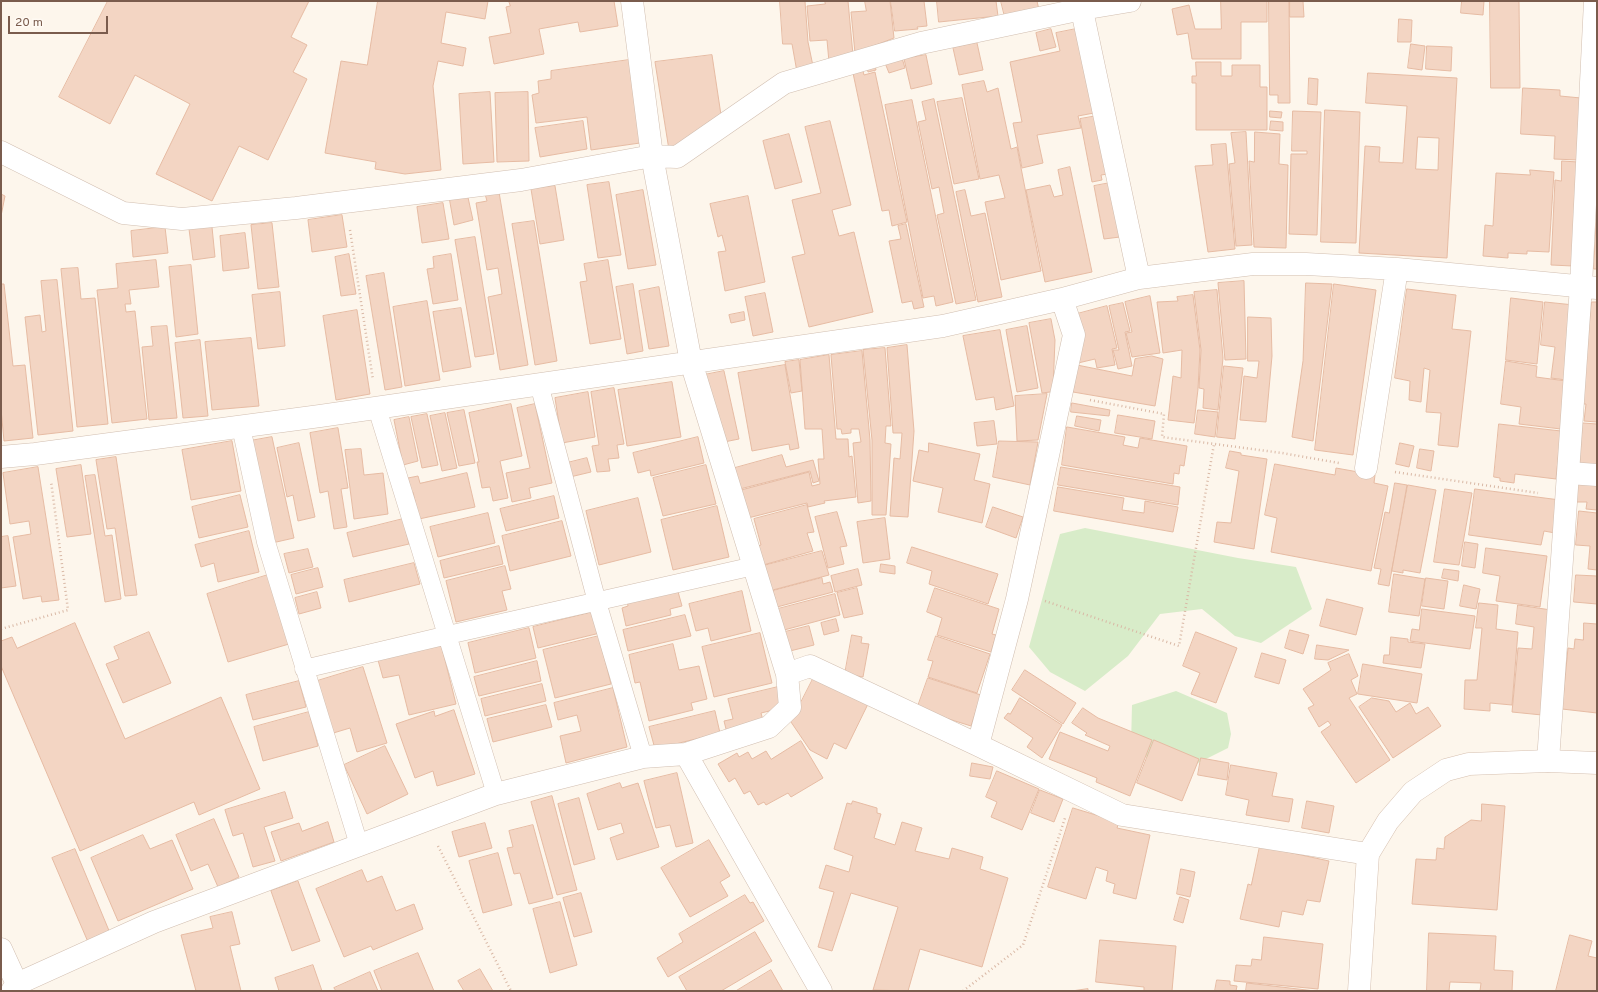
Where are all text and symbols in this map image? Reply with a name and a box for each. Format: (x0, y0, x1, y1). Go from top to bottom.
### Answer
scale bar (10, 8, 110, 34)
text: 20 m (15, 15, 43, 31)

